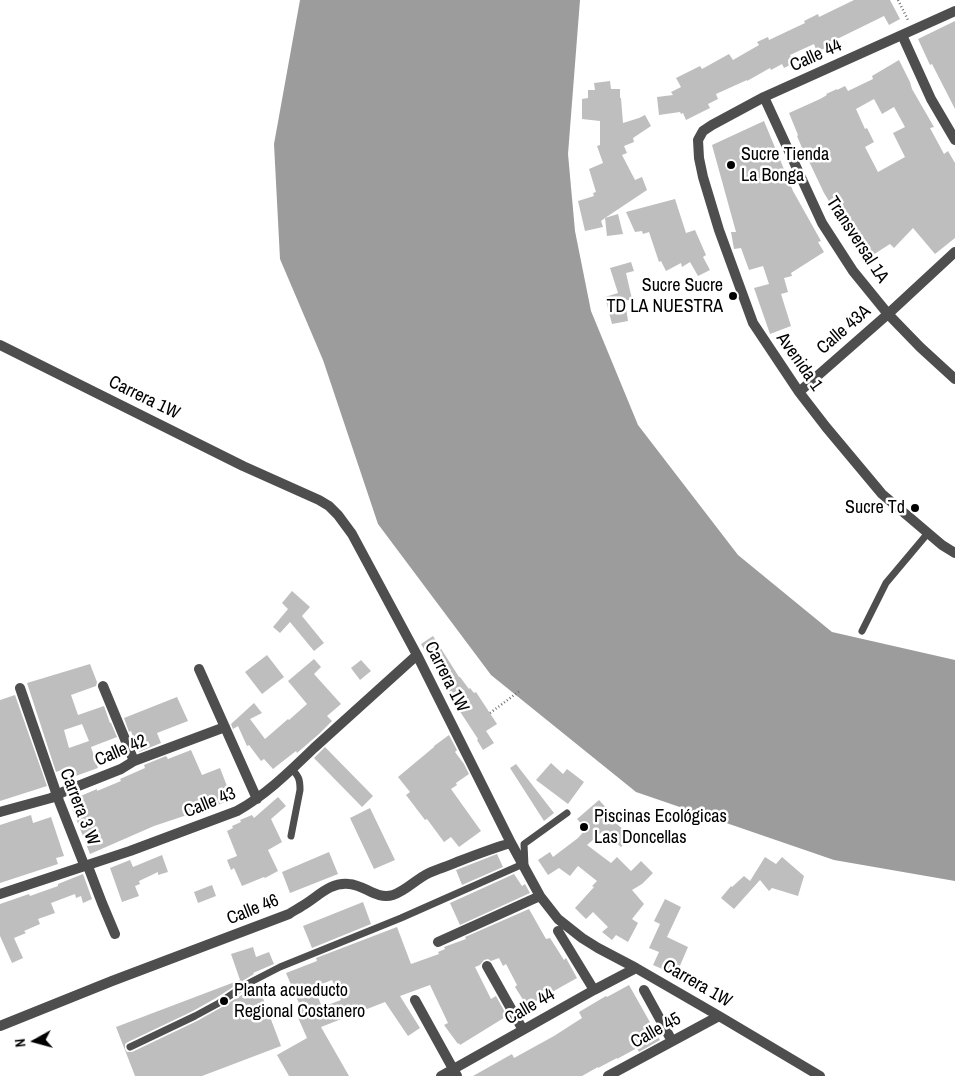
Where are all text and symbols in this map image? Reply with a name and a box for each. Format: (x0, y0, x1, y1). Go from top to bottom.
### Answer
street label: Calle 44 (787, 35, 845, 77)
place label: Sucre Tienda La Bonga (741, 144, 829, 186)
marker: Sucre Tienda La Bonga (725, 159, 737, 171)
street label: Transversal 1A (821, 193, 893, 287)
place label: Sucre Sucre TD LA NUESTRA (607, 275, 723, 318)
marker: Sucre Sucre TD LA NUESTRA (727, 290, 739, 302)
street label: Calle 43A (813, 301, 875, 359)
street label: Avenida 1 (771, 329, 827, 395)
street label: Carrera 1W (105, 372, 183, 424)
place label: Sucre Td (845, 497, 905, 519)
marker: Sucre Td (909, 502, 921, 514)
street label: Carrera 1W (419, 638, 473, 716)
street label: Calle 42 (92, 730, 150, 772)
street label: Carrera 3 W (55, 766, 103, 848)
street label: Calle 43 (181, 783, 239, 823)
place label: Piscinas Ecológicas Las Doncellas (594, 806, 727, 849)
marker: Piscinas Ecológicas Las Doncellas (578, 821, 590, 833)
street label: Calle 46 (224, 890, 282, 930)
street label: Carrera 1W (659, 956, 735, 1012)
place label: Planta acueducto Regional Costanero (234, 980, 365, 1022)
street label: Calle 44 (501, 984, 559, 1030)
marker: Planta acueducto Regional Costanero (218, 995, 230, 1007)
street label: Calle 45 (627, 1008, 685, 1054)
north arrow (10, 1016, 60, 1066)
text: N (11, 1038, 30, 1048)

